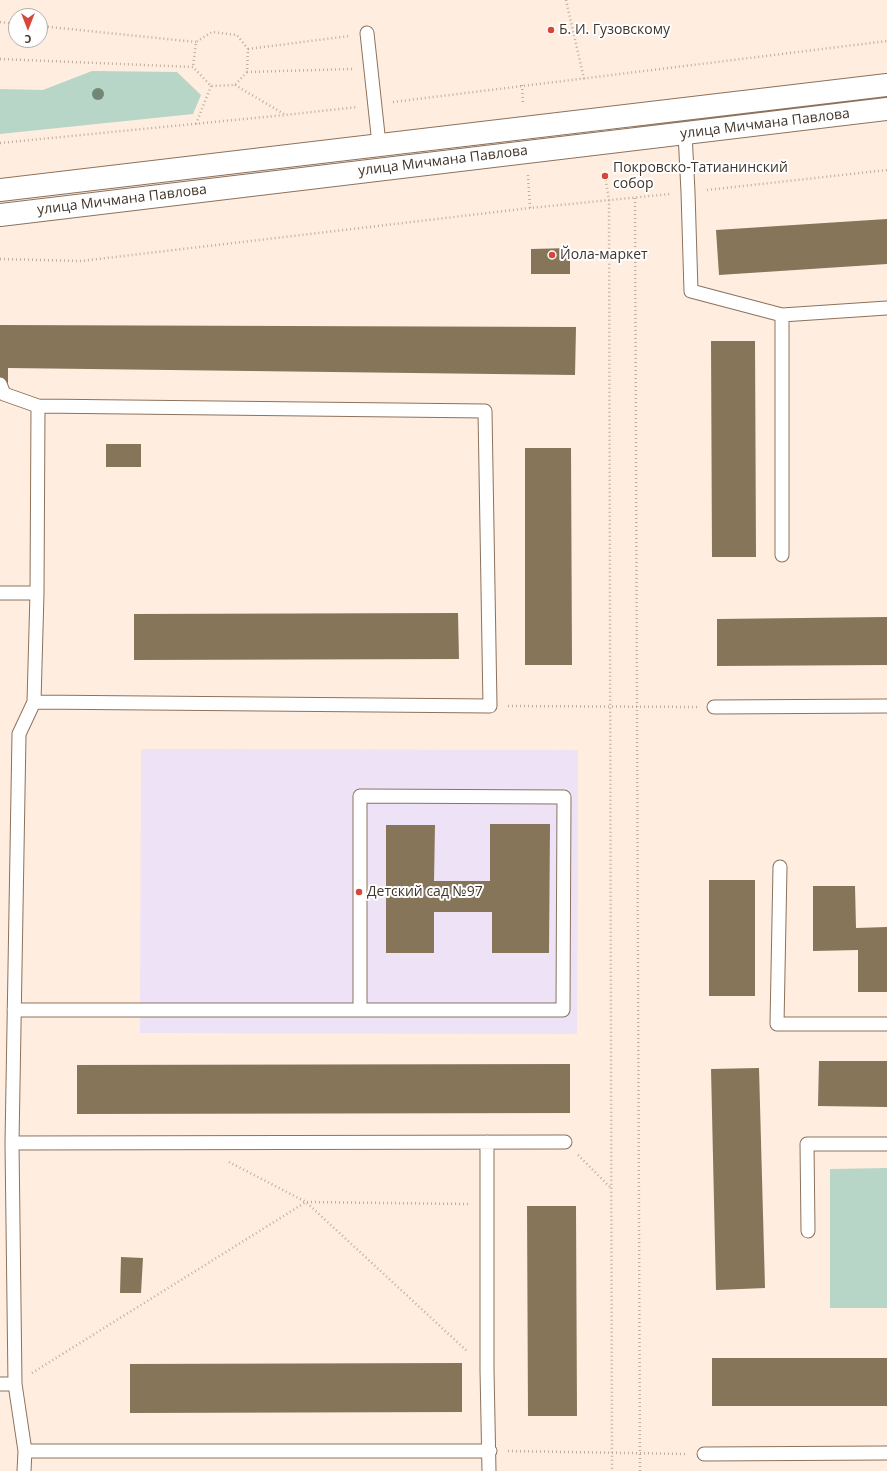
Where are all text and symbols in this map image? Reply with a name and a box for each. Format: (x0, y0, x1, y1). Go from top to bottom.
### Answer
north arrow (8, 8, 48, 48)
place label: Б. И. Гузовскому (559, 22, 670, 38)
marker: Б. И. Гузовскому (546, 25, 556, 35)
text: С (25, 32, 32, 47)
street label: улица Мичмана Павлова (679, 105, 851, 143)
street label: улица Мичмана Павлова (357, 142, 529, 180)
place label: Покровско-Татианинский собор (613, 160, 788, 192)
marker: Покровско-Татианинский собор (600, 171, 610, 181)
street label: улица Мичмана Павлова (36, 181, 208, 219)
place label: Йола-маркет (560, 247, 648, 263)
marker: Йола-маркет (547, 250, 557, 260)
place label: Детский сад №97 (367, 884, 483, 900)
marker: Детский сад №97 (354, 887, 364, 897)

